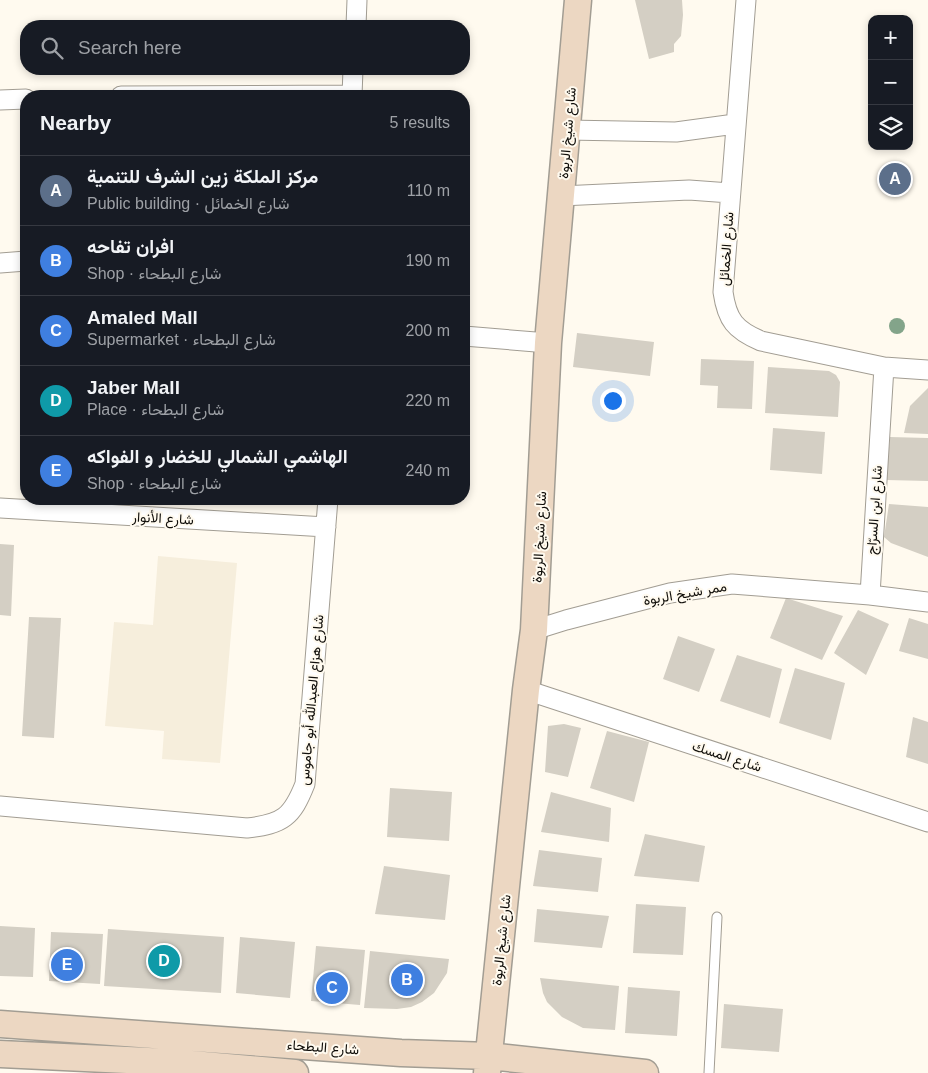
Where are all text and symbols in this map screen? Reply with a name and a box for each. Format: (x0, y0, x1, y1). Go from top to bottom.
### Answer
map controls (868, 15, 913, 150)
button: + (868, 15, 913, 60)
search box (20, 20, 470, 75)
icon: search (38, 34, 66, 62)
text: Search here (78, 37, 182, 58)
button: − (868, 60, 913, 105)
street label: شارع شيخ الربوة (555, 87, 582, 180)
button: layers (868, 105, 913, 150)
text: Nearby (40, 111, 111, 134)
text: 5 results (390, 114, 450, 131)
pin: A (879, 160, 911, 198)
text: مركز الملكة زين الشرف للتنمية (87, 166, 318, 187)
text: A (50, 182, 62, 199)
text: 110 m (407, 182, 450, 199)
text: Public building · شارع الخمائل (87, 195, 289, 212)
street label: شارع الخمائل (715, 211, 740, 287)
text: افران تفاحه (87, 236, 174, 257)
text: B (50, 252, 62, 269)
text: 190 m (406, 252, 450, 269)
text: Shop · شارع البطحاء (87, 265, 221, 282)
text: Amaled Mall (87, 307, 198, 328)
text: C (50, 322, 62, 339)
text: 200 m (406, 322, 450, 339)
text: Supermarket · شارع البطحاء (87, 331, 276, 348)
text: Jaber Mall (87, 377, 180, 398)
your location (600, 388, 626, 414)
text: D (50, 392, 62, 409)
text: 220 m (406, 392, 450, 409)
text: Place · شارع البطحاء (87, 401, 224, 418)
text: الهاشمي الشمالي للخضار و الفواكه (87, 446, 348, 467)
text: E (51, 462, 61, 479)
text: 240 m (406, 462, 450, 479)
street label: شارع ابن السرّاج (863, 465, 888, 555)
text: Shop · شارع البطحاء (87, 475, 221, 492)
street label: شارع شيخ الربوة (529, 491, 552, 583)
street label: شارع الأنوار (131, 508, 194, 531)
street label: ممر شيخ الربوة (642, 578, 728, 611)
street label: شارع هزاع العبدالله أبو جاموس (296, 614, 329, 786)
street label: شارع المسك (689, 737, 764, 778)
street label: شارع شيخ الربوة (488, 894, 517, 987)
pin: D (148, 942, 180, 980)
pin: E (51, 946, 83, 984)
pin: B (391, 961, 423, 999)
pin: C (316, 969, 348, 1007)
street label: شارع البطحاء (286, 1036, 360, 1061)

